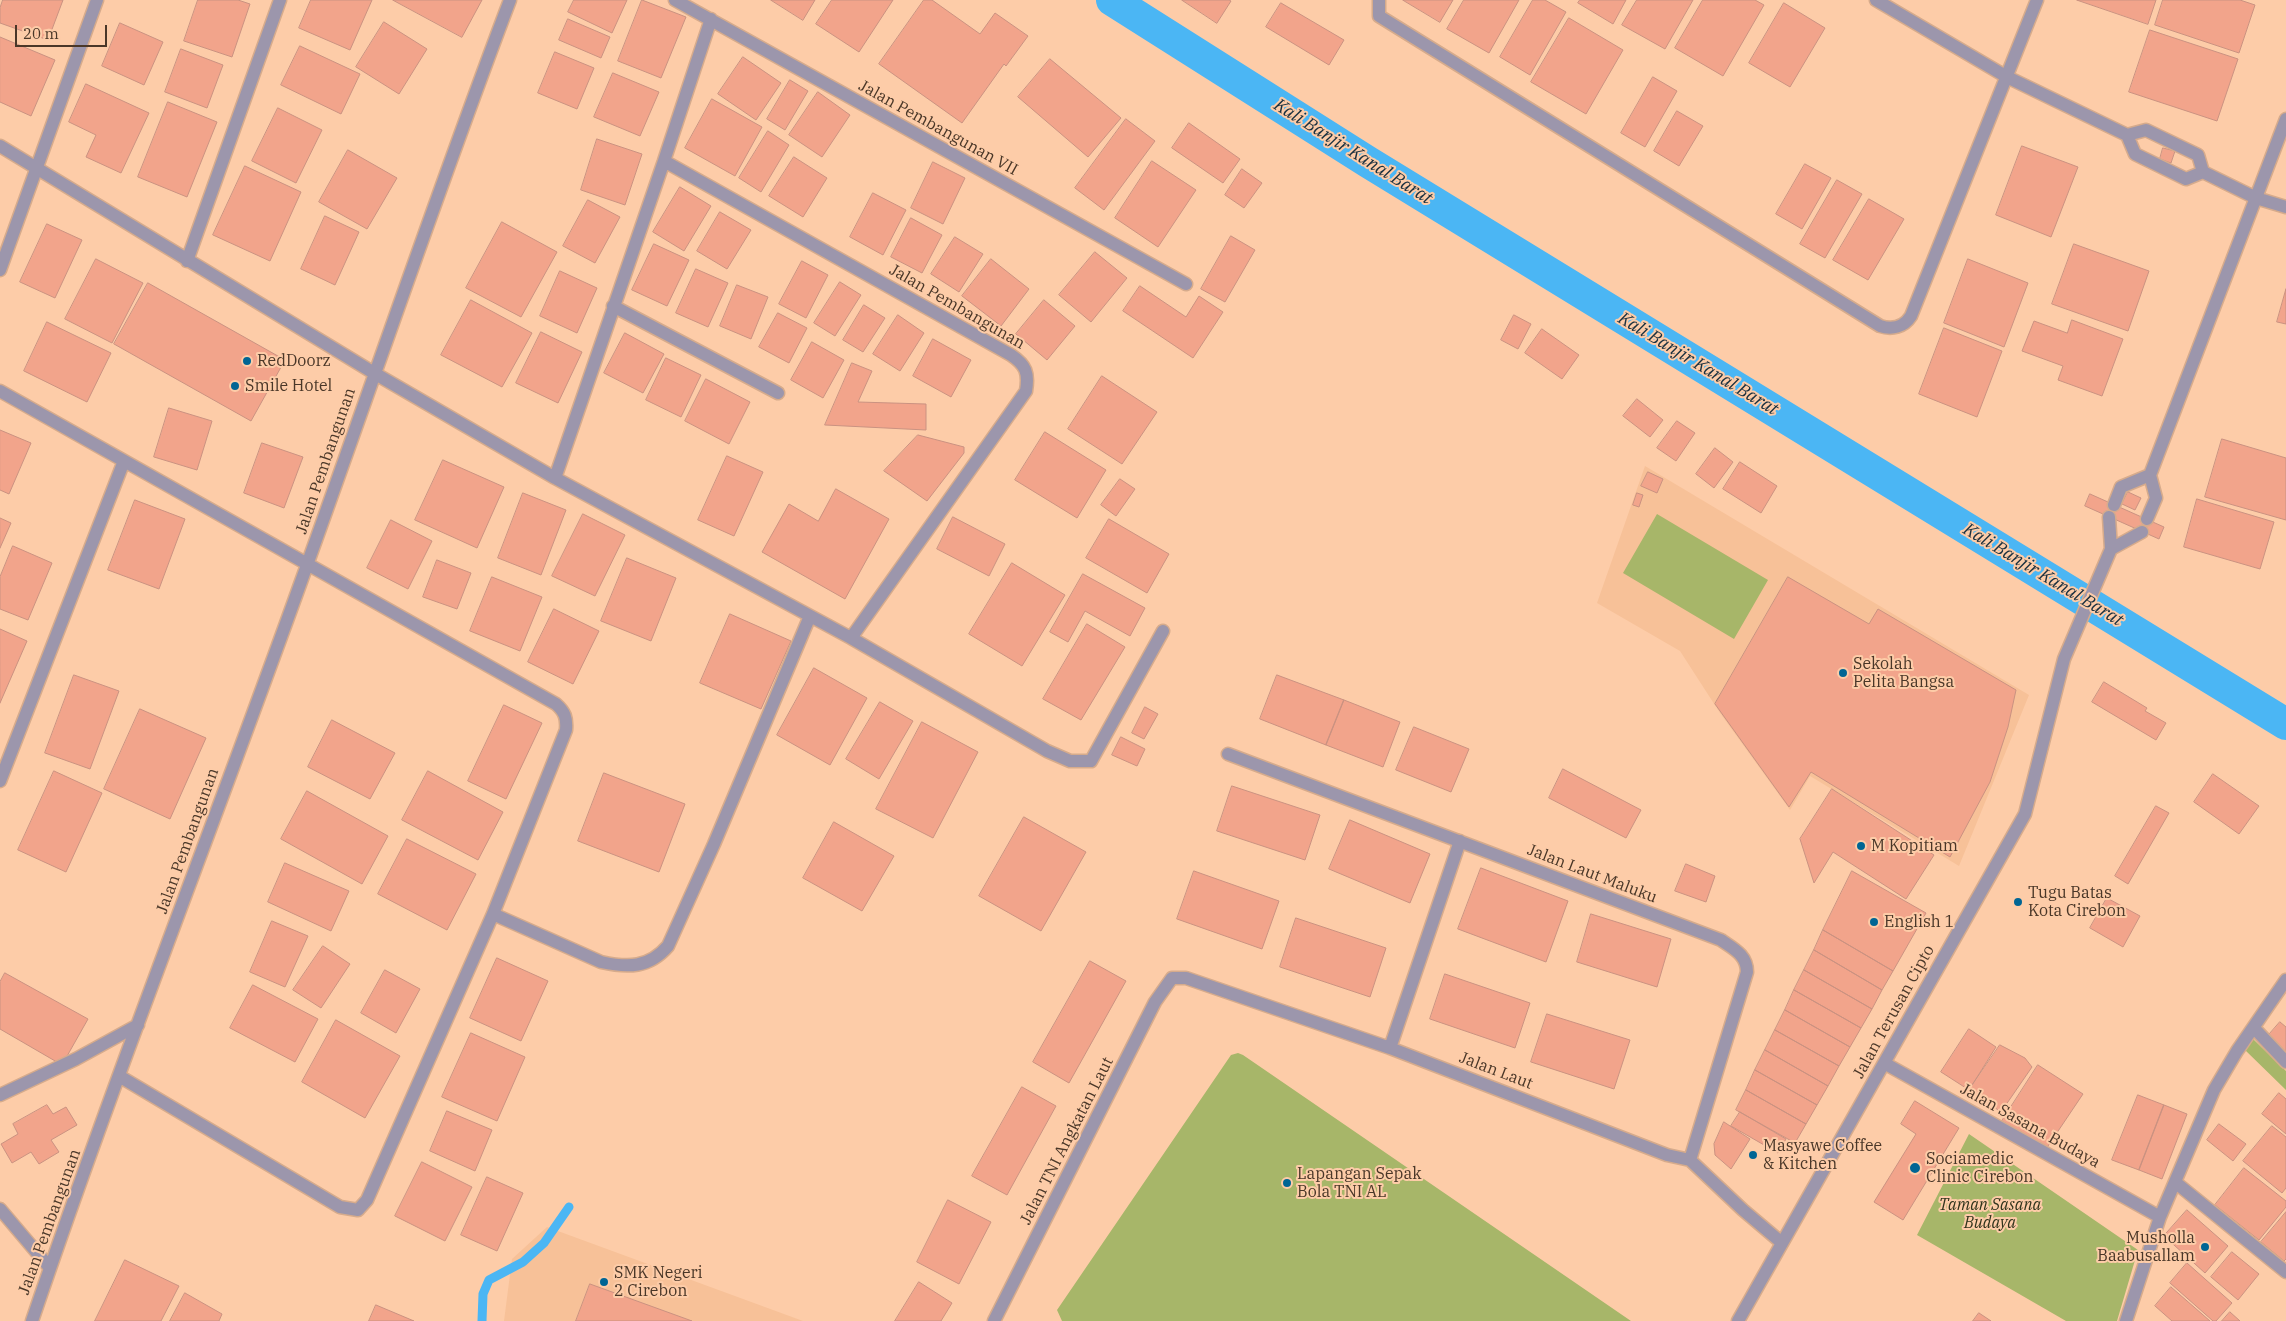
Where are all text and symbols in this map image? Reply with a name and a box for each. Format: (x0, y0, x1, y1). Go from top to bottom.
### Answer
scale bar (18, 15, 110, 47)
text: 20 m (23, 24, 59, 43)
street label: Jalan Pembangunan VII (855, 76, 1021, 180)
water label: Kali Banjir Kanal Barat (1270, 94, 1436, 210)
street label: Jalan Pembangunan (886, 260, 1028, 354)
water label: Kali Banjir Kanal Barat (1614, 308, 1782, 420)
place label: RedDoorz (257, 351, 331, 371)
marker: RedDoorz (241, 355, 253, 367)
place label: Smile Hotel (245, 376, 332, 396)
marker: Smile Hotel (229, 380, 241, 392)
street label: Jalan Pembangunan (292, 385, 360, 537)
water label: Kali Banjir Kanal Barat (1959, 519, 2127, 631)
place label: Sekolah Pelita Bangsa (1853, 654, 1954, 692)
marker: Sekolah Pelita Bangsa (1837, 667, 1849, 679)
street label: Jalan Pembangunan (153, 766, 223, 916)
place label: M Kopitiam (1871, 836, 1958, 856)
street label: Jalan Laut Maluku (1524, 840, 1660, 908)
marker: M Kopitiam (1855, 840, 1867, 852)
place label: Tugu Batas Kota Cirebon (2028, 883, 2126, 921)
marker: Tugu Batas Kota Cirebon (2012, 896, 2024, 908)
place label: English 1 (1884, 912, 1954, 932)
marker: English 1 (1868, 916, 1880, 928)
street label: Jalan Terusan Cipto (1849, 942, 1939, 1082)
street label: Jalan Laut (1457, 1048, 1535, 1094)
street label: Jalan TNI Angkatan Laut (1016, 1054, 1118, 1228)
street label: Jalan Sasana Budaya (1957, 1080, 2103, 1172)
place label: Masyawe Coffee & Kitchen (1763, 1136, 1882, 1174)
street label: Jalan Pembangunan (15, 1147, 85, 1297)
marker: Masyawe Coffee & Kitchen (1747, 1149, 1759, 1161)
place label: Sociamedic Clinic Cirebon (1926, 1149, 2034, 1187)
marker: Sociamedic Clinic Cirebon (1908, 1161, 1922, 1175)
place label: Lapangan Sepak Bola TNI AL (1297, 1164, 1422, 1202)
marker: Lapangan Sepak Bola TNI AL (1281, 1177, 1293, 1189)
park label: Taman Sasana Budaya (1939, 1195, 2041, 1233)
place label: Musholla Baabusallam (2097, 1228, 2195, 1266)
marker: Musholla Baabusallam (2199, 1241, 2211, 1253)
place label: SMK Negeri 2 Cirebon (614, 1263, 703, 1301)
marker: SMK Negeri 2 Cirebon (598, 1276, 610, 1288)

